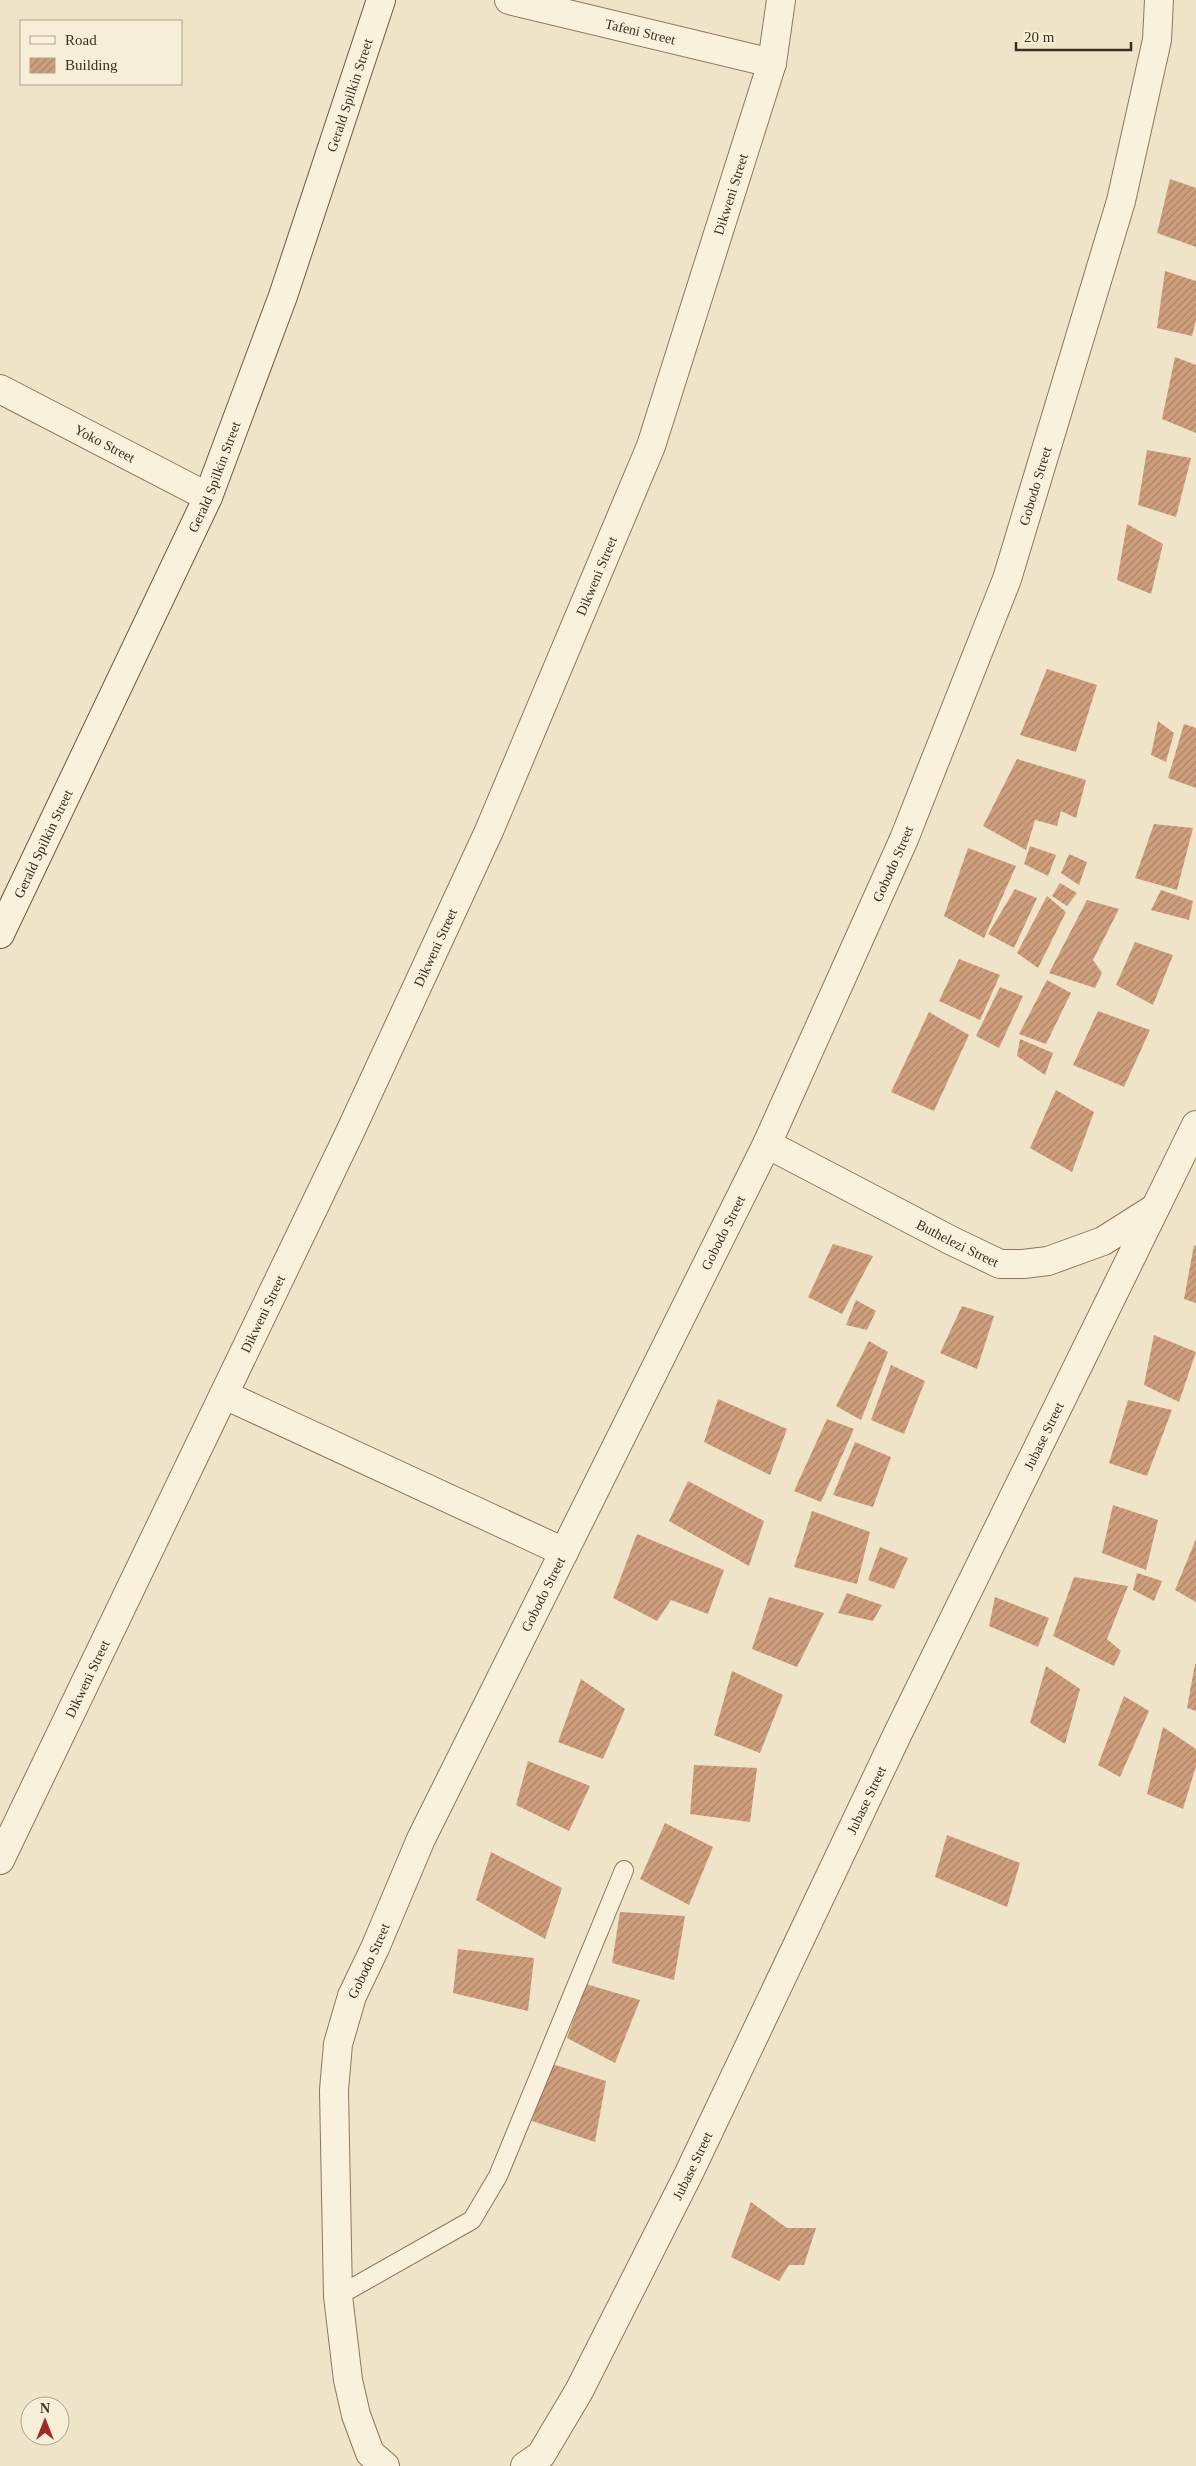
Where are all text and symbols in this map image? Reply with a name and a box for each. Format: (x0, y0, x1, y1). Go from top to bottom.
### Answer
street label: Tafeni Street (604, 16, 677, 47)
legend (20, 20, 182, 85)
scale bar (1016, 20, 1131, 52)
text: 20 m (1024, 29, 1055, 45)
text: Road (65, 32, 97, 48)
street label: Gerald Spilkin Street (324, 37, 375, 154)
text: Building (65, 57, 118, 73)
street label: Dikweni Street (711, 152, 750, 237)
street label: Gerald Spilkin Street (185, 419, 243, 535)
street label: Yoko Street (72, 422, 138, 465)
street label: Gobodo Street (1016, 445, 1054, 527)
street label: Dikweni Street (573, 534, 620, 618)
street label: Gerald Spilkin Street (11, 787, 75, 900)
street label: Gobodo Street (869, 824, 916, 904)
street label: Dikweni Street (411, 906, 460, 989)
street label: Gobodo Street (698, 1193, 748, 1272)
street label: Buthelezi Street (914, 1216, 1001, 1270)
street label: Dikweni Street (238, 1272, 288, 1355)
street label: Jubase Street (1021, 1399, 1067, 1472)
street label: Gobodo Street (518, 1554, 568, 1634)
street label: Dikweni Street (62, 1637, 112, 1720)
street label: Jubase Street (844, 1763, 889, 1836)
street label: Gobodo Street (344, 1921, 392, 2001)
street label: Jubase Street (669, 2129, 715, 2202)
north arrow (20, 2396, 70, 2446)
text: N (40, 2401, 50, 2416)

